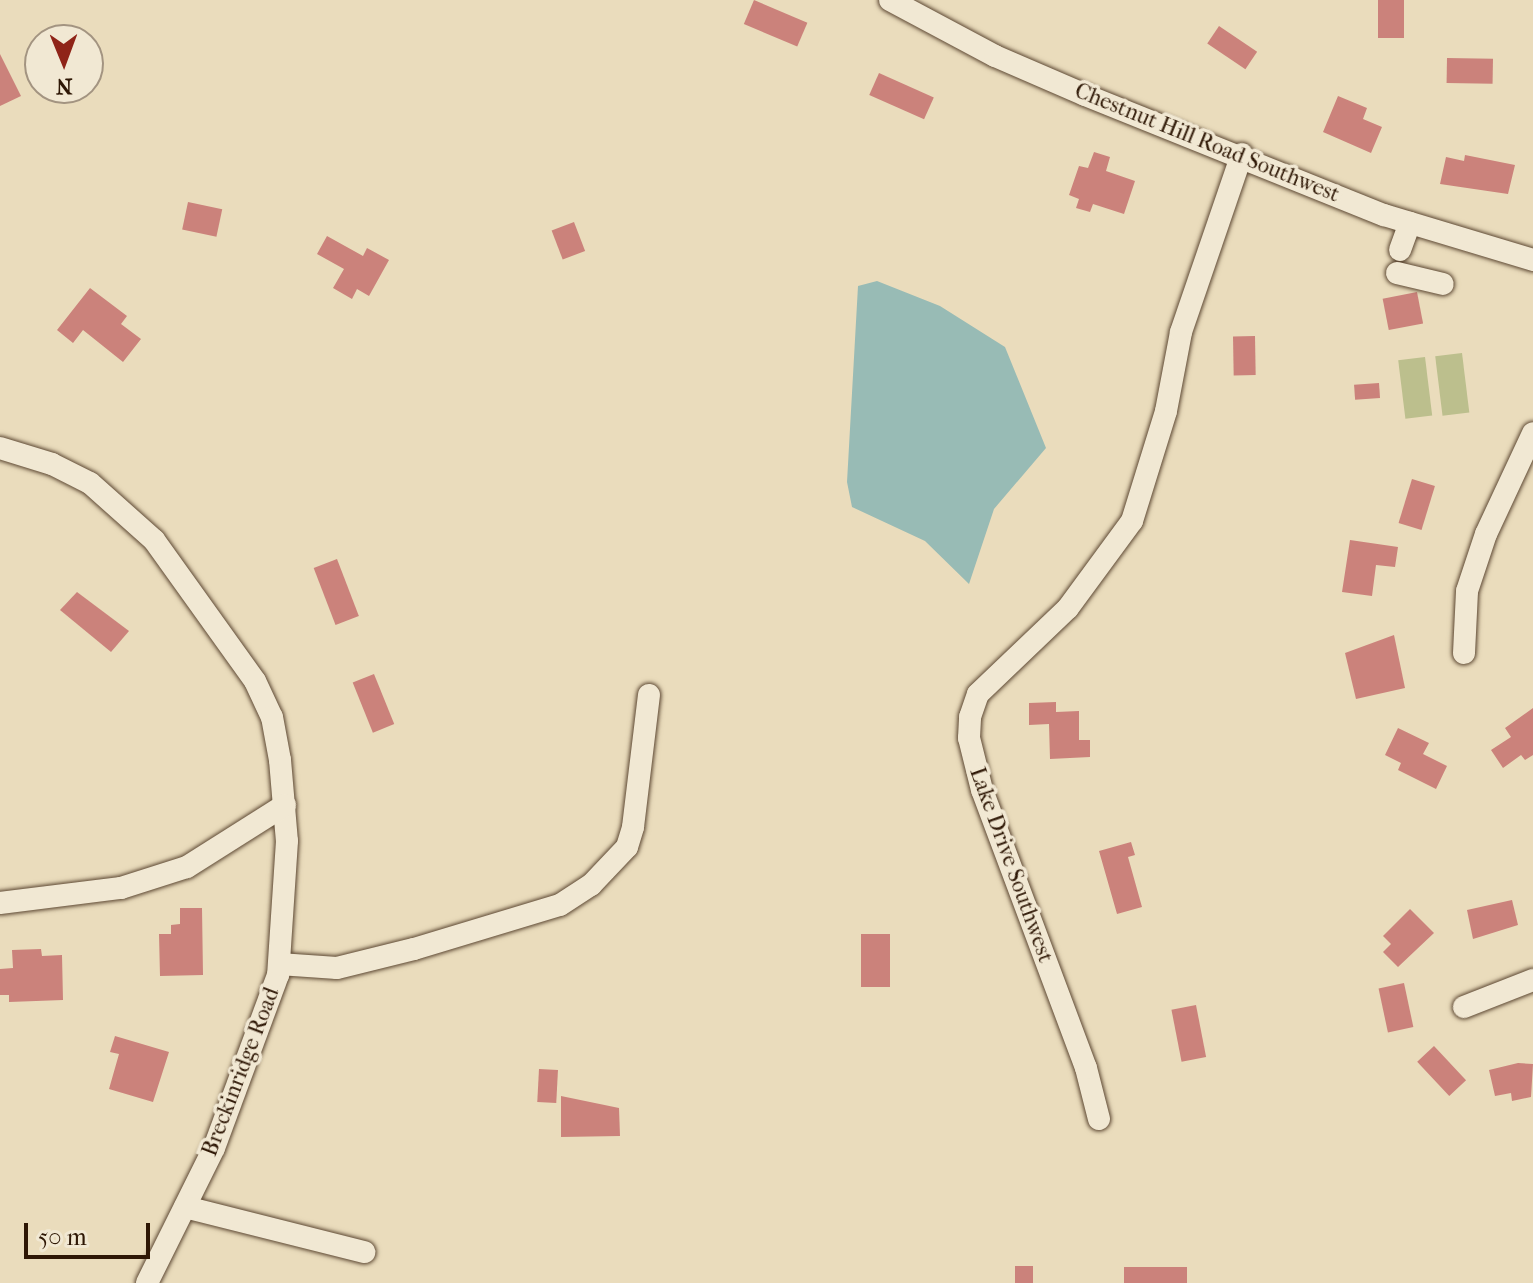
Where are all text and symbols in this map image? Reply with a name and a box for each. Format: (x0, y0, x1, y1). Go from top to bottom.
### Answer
north arrow (24, 24, 104, 104)
text: N (56, 73, 73, 99)
street label: Chestnut Hill Road Southwest (1071, 78, 1343, 208)
street label: Lake Drive Southwest (963, 764, 1059, 966)
street label: Breckinridge Road (197, 984, 285, 1160)
scale bar (28, 1207, 154, 1257)
text: 50 m (38, 1223, 87, 1251)

